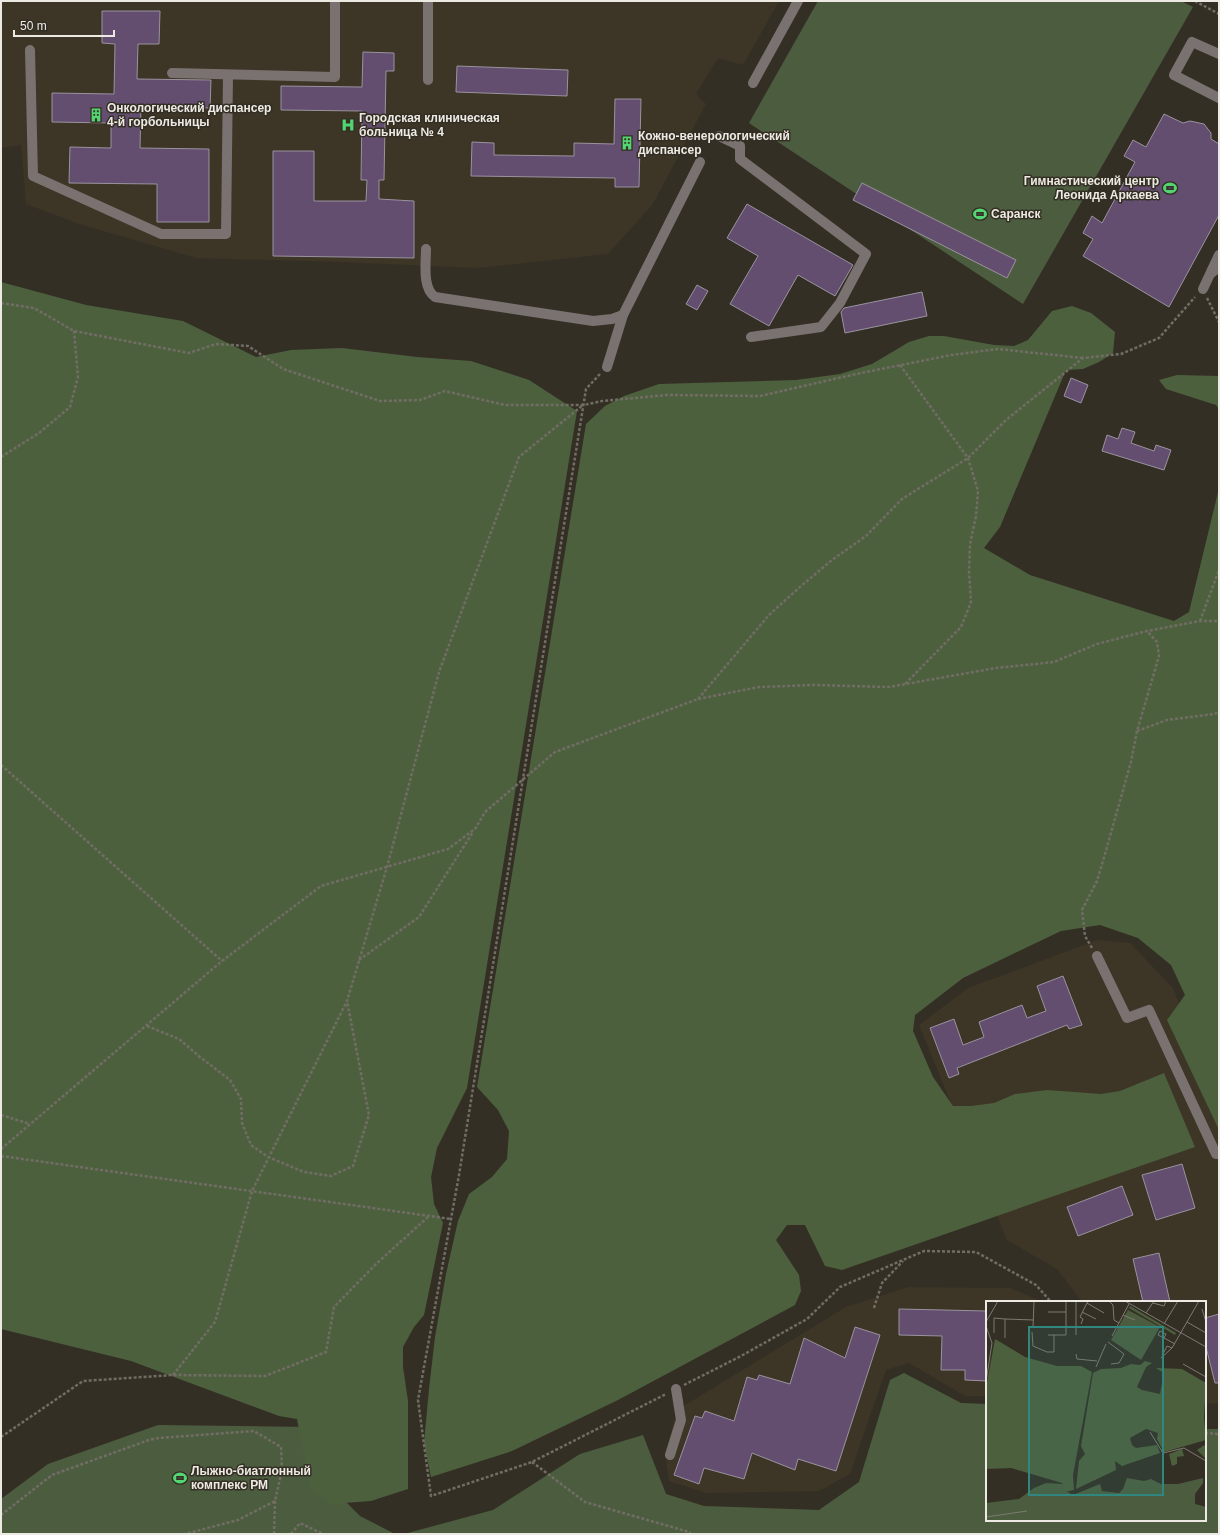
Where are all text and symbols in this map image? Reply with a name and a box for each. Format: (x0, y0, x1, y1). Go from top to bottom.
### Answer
scale bar (14, 12, 114, 38)
text: 50 m (20, 19, 47, 33)
place label: Онкологический диспансер 4-й горбольницы (107, 101, 271, 129)
building icon: Онкологический диспансер 4-й горбольницы (88, 107, 104, 123)
place label: Городская клиническая больница № 4 (359, 111, 500, 139)
hospital icon: Городская клиническая больница № 4 (340, 117, 356, 133)
place label: Кожно-венерологический диспансер (638, 129, 790, 157)
building icon: Кожно-венерологический диспансер (619, 135, 635, 151)
place label: Гимнастический центр Леонида Аркаева (1024, 174, 1159, 202)
sports icon: Гимнастический центр Леонида Аркаева (1162, 180, 1178, 196)
sports icon: Саранск (972, 206, 988, 222)
place label: Саранск (991, 207, 1041, 221)
inset map (986, 1301, 1206, 1521)
place label: Лыжно-биатлонный комплекс РМ (191, 1464, 311, 1492)
sports icon: Лыжно-биатлонный комплекс РМ (172, 1470, 188, 1486)

